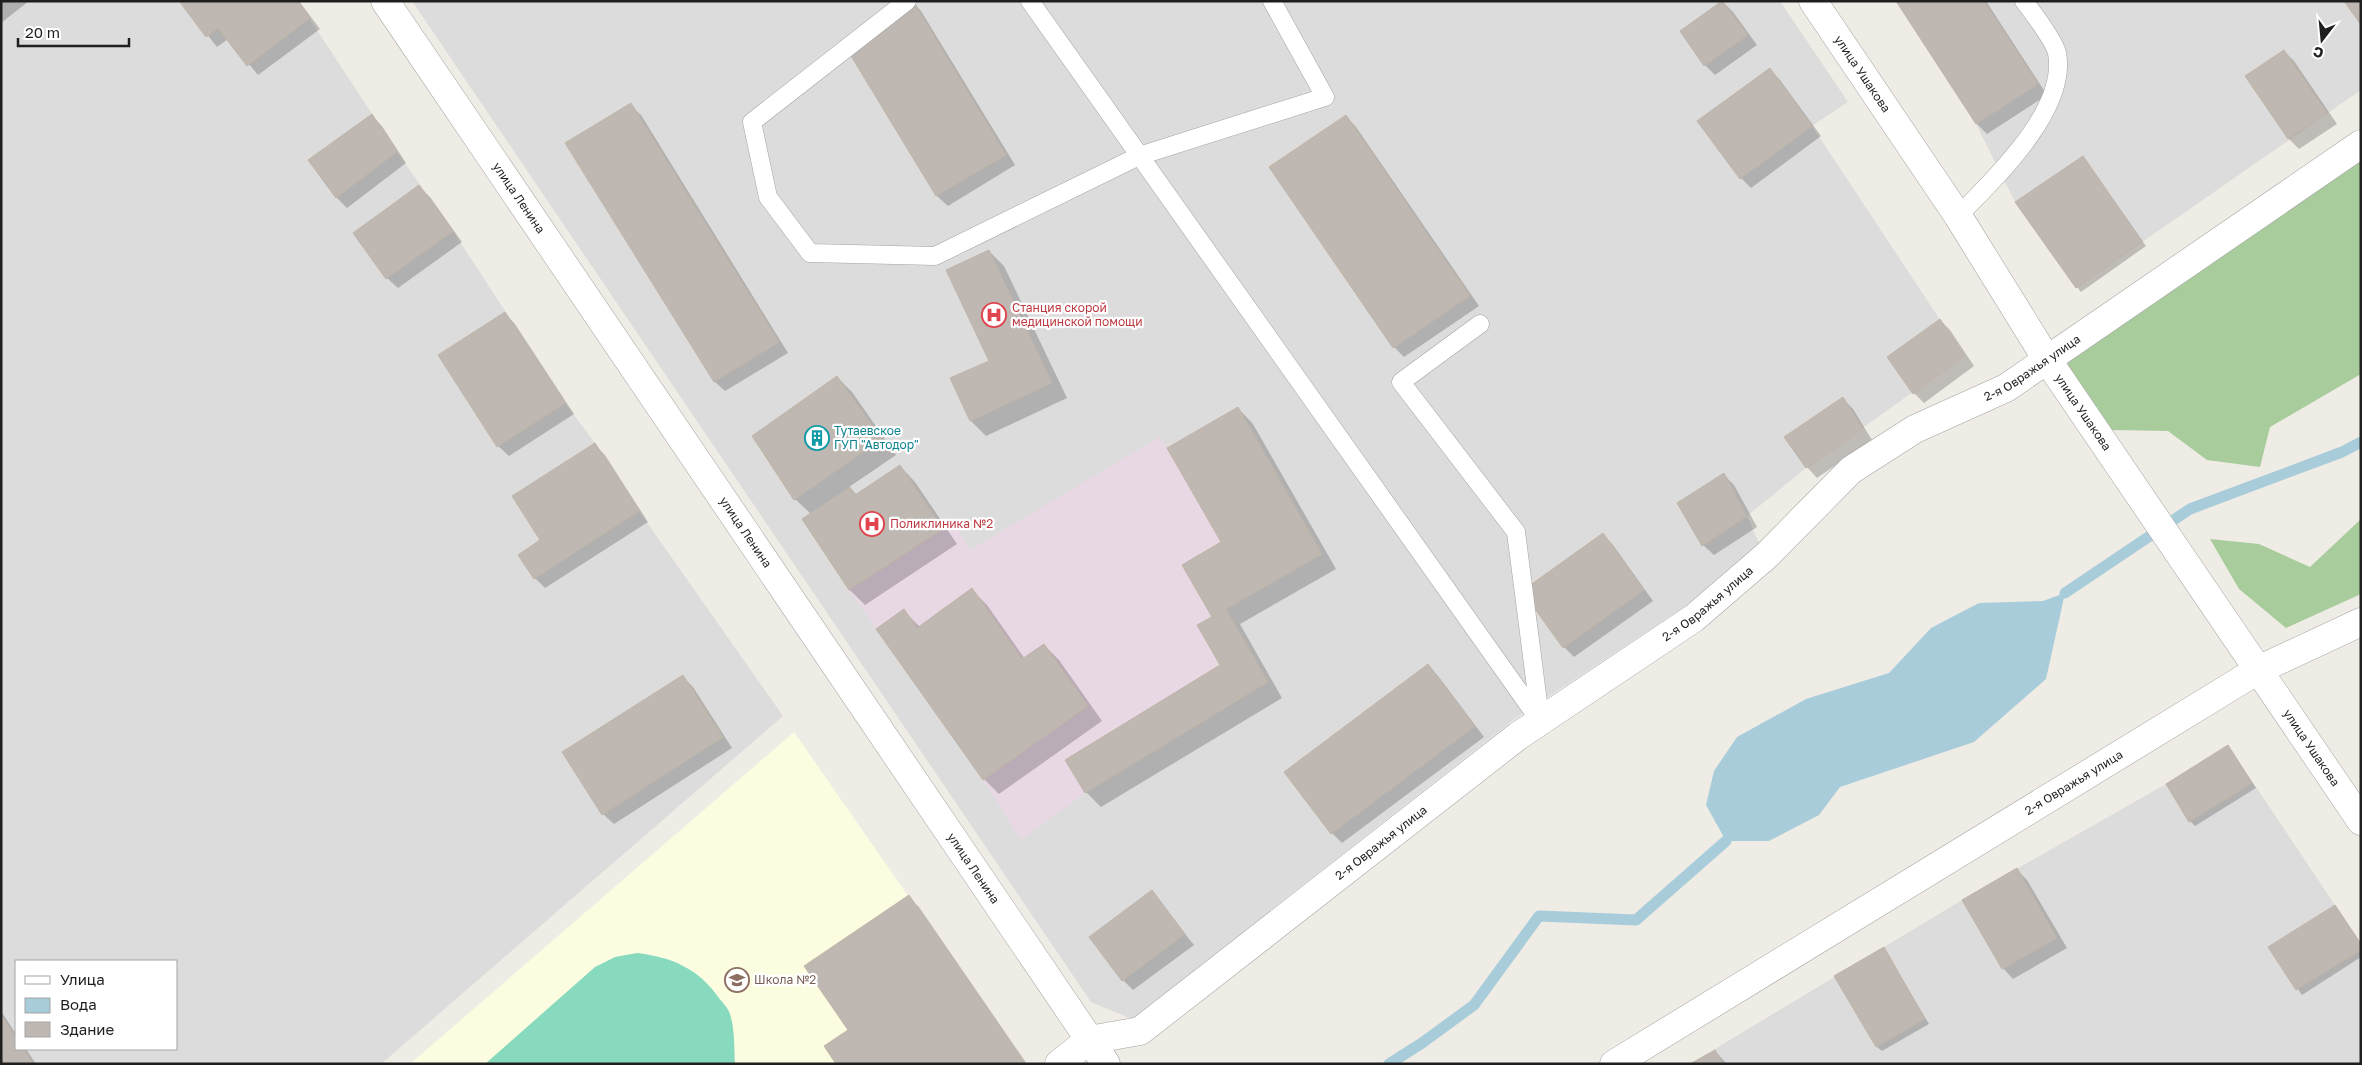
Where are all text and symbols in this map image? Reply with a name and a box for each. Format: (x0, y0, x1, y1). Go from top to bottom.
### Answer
scale bar (18, 15, 129, 47)
north arrow (2297, 15, 2347, 65)
text: 20 m (25, 23, 60, 41)
street label: улица Ушакова (1831, 32, 1894, 115)
text: С (2311, 43, 2325, 63)
street label: улица Ленина (490, 159, 548, 236)
place label: Станция скорой медицинской помощи (1012, 300, 1143, 329)
hospital icon: Станция скорой медицинской помощи (981, 302, 1007, 328)
street label: 2-я Овражья улица (1981, 331, 2083, 404)
street label: улица Ушакова (2052, 371, 2115, 453)
place label: Тутаевское ГУП "Автодор" (834, 423, 919, 452)
building icon: Тутаевское ГУП "Автодор" (804, 425, 830, 451)
street label: улица Ленина (716, 494, 775, 570)
hospital icon: Поликлиника №2 (859, 511, 885, 537)
place label: Поликлиника №2 (890, 516, 993, 531)
street label: 2-я Овражья улица (1659, 563, 1756, 644)
street label: улица Ушакова (2280, 706, 2343, 789)
street label: 2-я Овражья улица (2022, 747, 2125, 818)
street label: 2-я Овражья улица (1332, 802, 1430, 883)
street label: улица Ленина (944, 830, 1003, 906)
legend (15, 960, 178, 1050)
school or university icon: Школа №2 (724, 967, 750, 993)
text: Улица (60, 970, 105, 988)
place label: Школа №2 (754, 972, 816, 987)
text: Вода (60, 995, 97, 1013)
text: Здание (60, 1020, 114, 1038)

